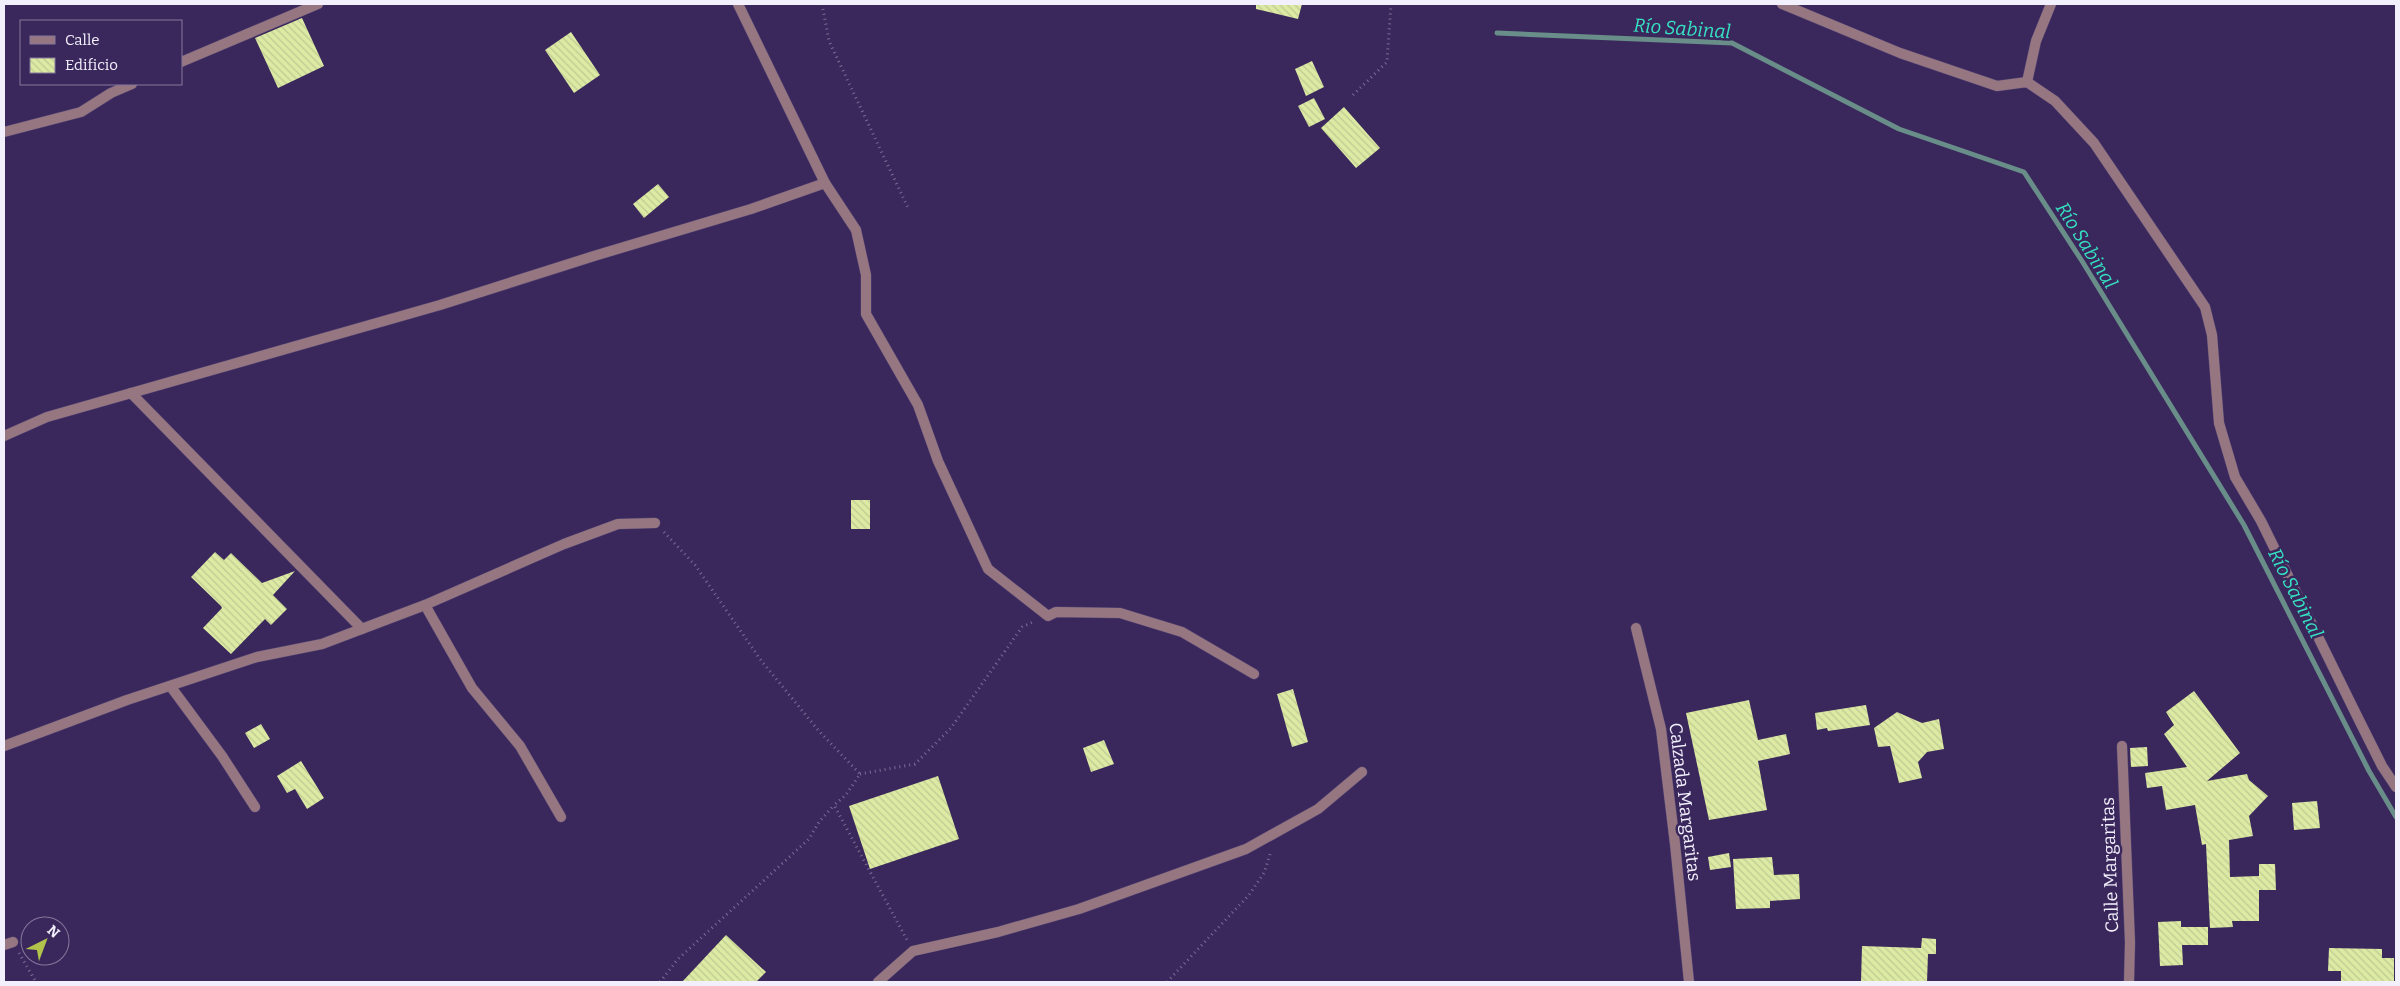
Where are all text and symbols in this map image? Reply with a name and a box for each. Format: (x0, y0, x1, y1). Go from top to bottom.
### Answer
water label: Río Sabinal (1633, 14, 1731, 43)
legend (20, 20, 182, 85)
text: Calle (65, 31, 99, 49)
text: Edificio (65, 56, 118, 74)
water label: Río Sabinal (2051, 198, 2122, 293)
water label: Río Sabinal (2263, 545, 2328, 642)
street label: Calzada Margaritas (1664, 722, 1706, 882)
street label: Calle Margaritas (2097, 797, 2123, 933)
north arrow (20, 916, 70, 966)
text: N (44, 922, 63, 942)

